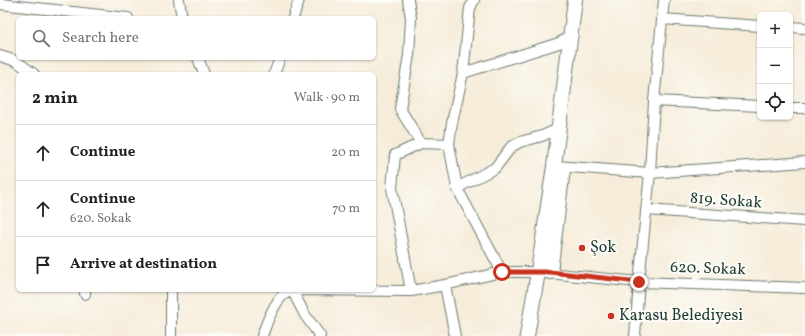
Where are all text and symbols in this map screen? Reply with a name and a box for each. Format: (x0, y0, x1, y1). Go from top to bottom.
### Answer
map controls (757, 12, 793, 120)
button: + (757, 12, 793, 48)
search box (16, 16, 376, 60)
icon: search (30, 27, 52, 49)
text: Search here (62, 28, 139, 49)
button: − (757, 48, 793, 84)
button: locate (757, 84, 793, 120)
text: 2 min (32, 87, 78, 110)
text: Walk · 90 m (294, 89, 360, 107)
icon: ahead (32, 142, 54, 164)
text: Continue (70, 142, 135, 163)
text: 20 m (331, 144, 360, 162)
street label: 819. Sokak (689, 188, 763, 215)
text: Continue (70, 189, 135, 210)
icon: ahead (32, 198, 54, 220)
text: 70 m (332, 200, 360, 218)
text: 620. Sokak (70, 210, 132, 228)
place label: Şok (590, 237, 616, 259)
marker: Şok (577, 243, 587, 253)
icon: arrive (32, 254, 54, 276)
text: Arrive at destination (70, 254, 217, 275)
street label: 620. Sokak (670, 257, 746, 281)
route start (493, 263, 511, 281)
route end (630, 273, 648, 291)
place label: Karasu Belediyesi (619, 305, 743, 327)
marker: Karasu Belediyesi (606, 311, 616, 321)

